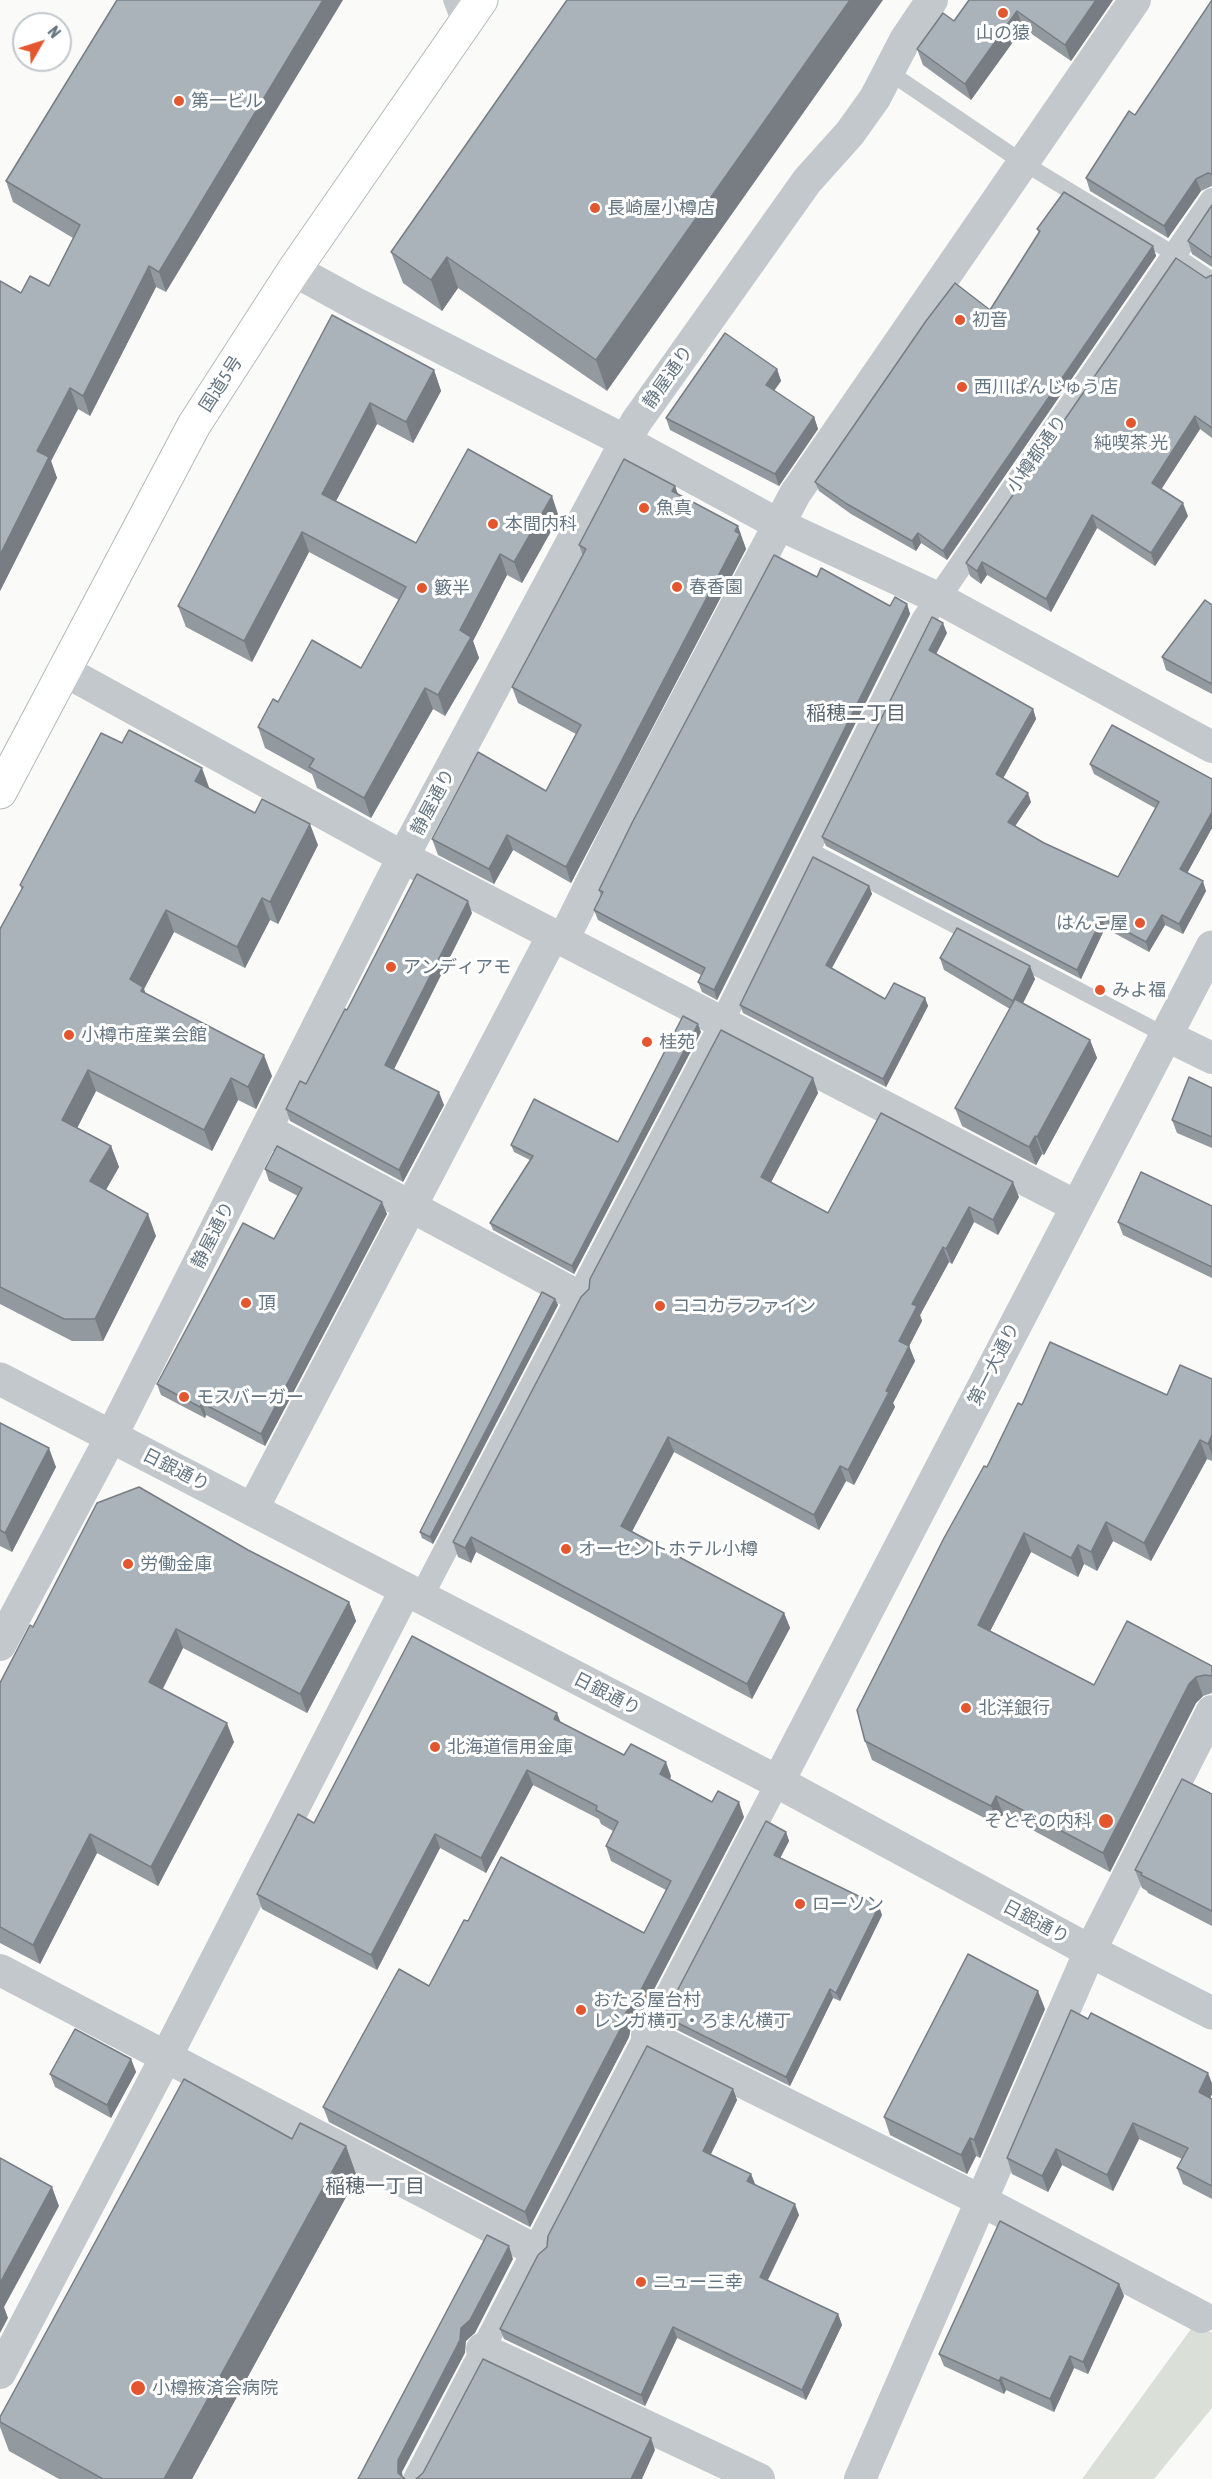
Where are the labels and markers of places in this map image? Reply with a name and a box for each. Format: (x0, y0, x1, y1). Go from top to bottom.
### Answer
marker: 山の猿 (996, 6, 1010, 20)
place label: 山の猿 (976, 22, 1030, 44)
place label: 第一ビル (191, 90, 263, 112)
marker: 第一ビル (172, 94, 186, 108)
place label: 長崎屋小樽店 (607, 197, 715, 219)
marker: 長崎屋小樽店 (588, 201, 602, 215)
place label: 初音 (972, 309, 1008, 331)
marker: 初音 (953, 313, 967, 327)
place label: 西川ぱんじゅう店 (974, 376, 1118, 398)
marker: 西川ぱんじゅう店 (955, 380, 969, 394)
marker: 純喫茶 光 (1124, 416, 1138, 430)
place label: 純喫茶 光 (1094, 432, 1168, 454)
place label: 魚真 (656, 497, 692, 519)
marker: 魚真 (637, 501, 651, 515)
place label: 本間内科 (505, 513, 577, 535)
marker: 本間内科 (486, 517, 500, 531)
place label: 春香園 (689, 576, 743, 598)
place label: 籔半 (434, 577, 470, 599)
marker: 春香園 (670, 580, 684, 594)
marker: 籔半 (415, 581, 429, 595)
place label: はんこ屋 (1056, 912, 1128, 934)
marker: はんこ屋 (1133, 916, 1147, 930)
place label: アンディアモ (403, 956, 511, 978)
marker: アンディアモ (384, 960, 398, 974)
place label: みよ福 (1112, 979, 1166, 1001)
marker: みよ福 (1093, 983, 1107, 997)
place label: 小樽市産業会館 (81, 1024, 207, 1046)
marker: 小樽市産業会館 (62, 1028, 76, 1042)
place label: 桂苑 (659, 1031, 695, 1053)
marker: 桂苑 (640, 1035, 654, 1049)
place label: 頂 (258, 1292, 276, 1314)
place label: ココカラファイン (672, 1295, 816, 1317)
marker: 頂 (239, 1296, 253, 1310)
marker: ココカラファイン (653, 1299, 667, 1313)
place label: モスバーガー (196, 1386, 304, 1408)
marker: モスバーガー (177, 1390, 191, 1404)
place label: オーセントホテル小樽 (578, 1538, 758, 1560)
marker: オーセントホテル小樽 (559, 1542, 573, 1556)
place label: 労働金庫 (140, 1553, 212, 1575)
marker: 労働金庫 (121, 1557, 135, 1571)
place label: 北洋銀行 (978, 1697, 1050, 1719)
marker: 北洋銀行 (959, 1701, 973, 1715)
place label: 北海道信用金庫 (447, 1736, 573, 1758)
marker: 北海道信用金庫 (428, 1740, 442, 1754)
place label: そとぞの内科 (984, 1810, 1092, 1832)
marker: そとぞの内科 (1097, 1812, 1115, 1830)
place label: ローソン (812, 1893, 884, 1915)
marker: ローソン (793, 1897, 807, 1911)
place label: おたる屋台村 レンガ横丁・ろまん横丁 (593, 1989, 791, 2032)
marker: おたる屋台村 レンガ横丁・ろまん横丁 (574, 2003, 588, 2017)
place label: ニュー三幸 (653, 2271, 743, 2293)
marker: ニュー三幸 (634, 2275, 648, 2289)
place label: 小樽掖済会病院 (152, 2377, 278, 2399)
marker: 小樽掖済会病院 (129, 2379, 147, 2397)

